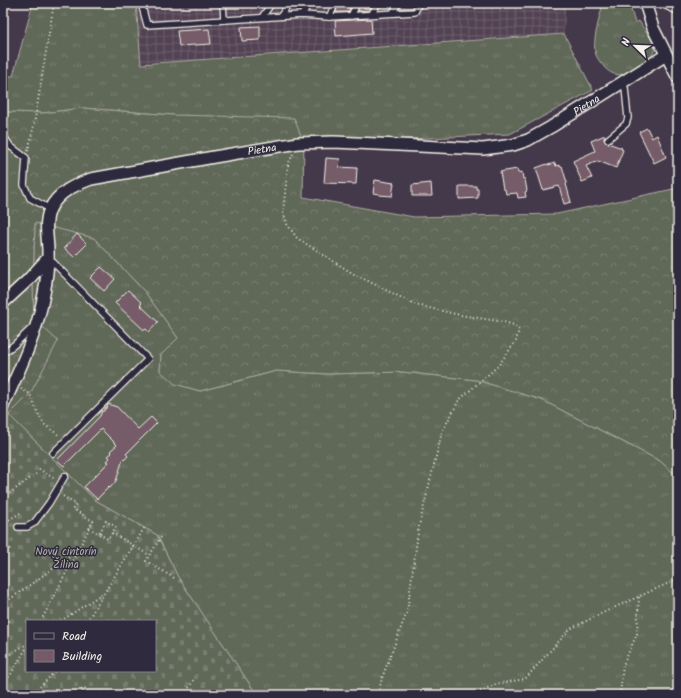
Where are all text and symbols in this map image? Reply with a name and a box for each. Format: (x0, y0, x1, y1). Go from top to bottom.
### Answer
north arrow (615, 26, 655, 66)
text: N (617, 36, 636, 49)
street label: Pietna (570, 90, 604, 121)
street label: Pietna (246, 139, 278, 161)
park label: Nový cintorín Žilina (35, 543, 97, 574)
legend (26, 620, 156, 672)
text: Road (62, 627, 87, 646)
text: Building (62, 647, 102, 666)

